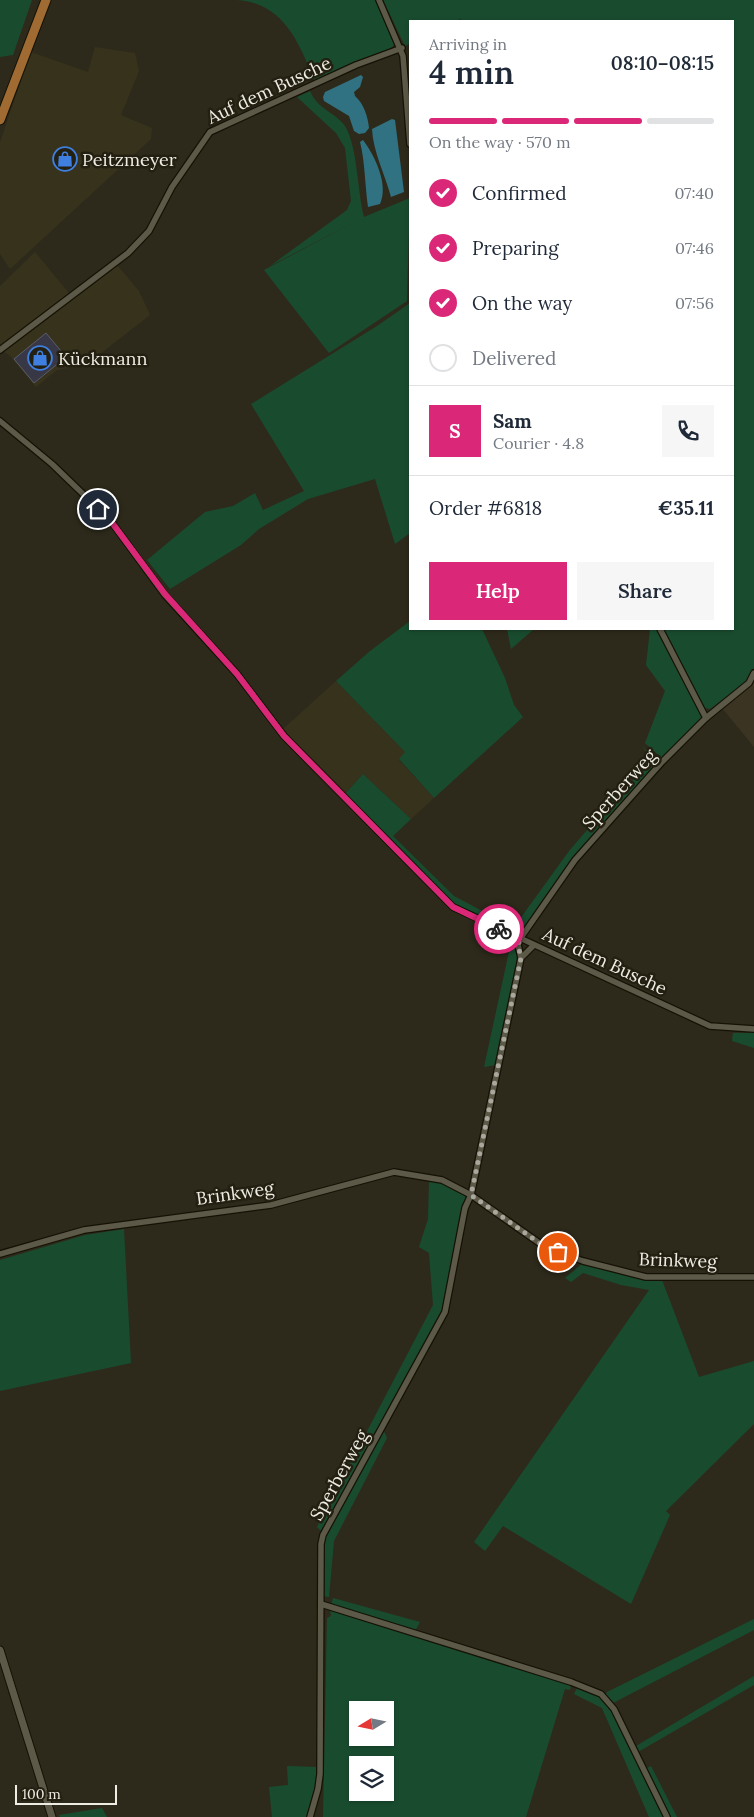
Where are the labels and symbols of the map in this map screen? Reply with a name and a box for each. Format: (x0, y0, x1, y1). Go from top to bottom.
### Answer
street label: Auf dem Busche (202, 51, 335, 129)
shop icon: Peitzmeyer (52, 146, 78, 172)
place label: Peitzmeyer (82, 148, 177, 171)
shop icon: Kückmann (27, 345, 53, 371)
place label: Kückmann (58, 347, 147, 370)
pin (77, 488, 119, 530)
street label: Sperberweg (577, 743, 662, 834)
courier (474, 904, 524, 954)
street label: Auf dem Busche (538, 922, 671, 1000)
street label: Brinkweg (195, 1176, 276, 1210)
pin (537, 1231, 579, 1273)
street label: Brinkweg (638, 1247, 719, 1273)
street label: Sperberweg (305, 1425, 374, 1524)
north arrow (349, 1701, 394, 1746)
scale bar (15, 1782, 118, 1805)

